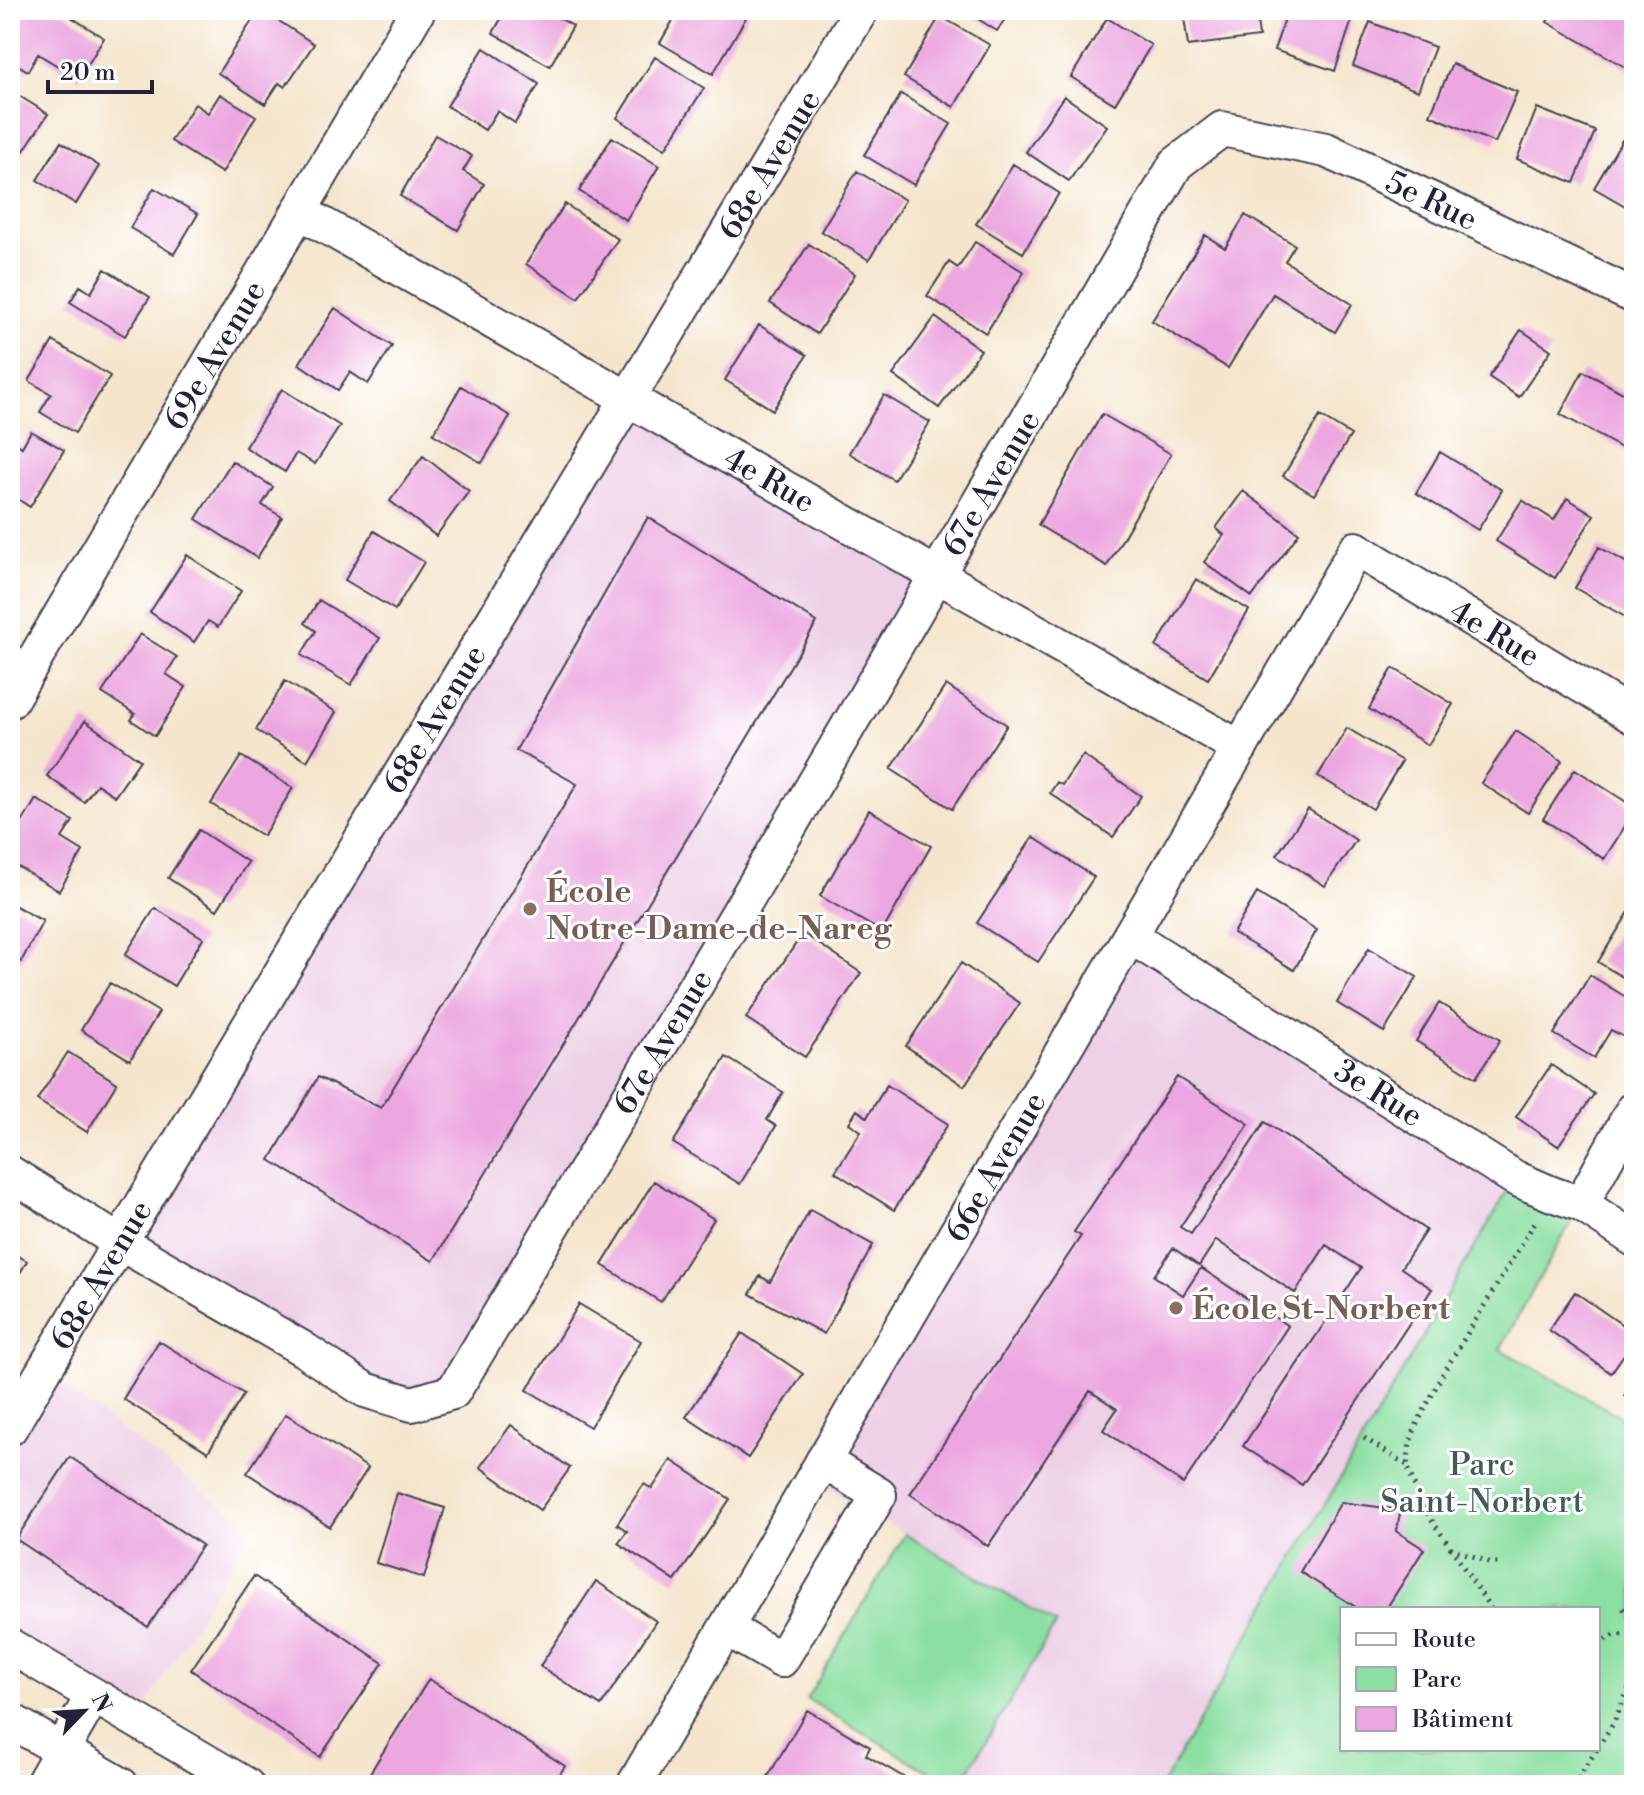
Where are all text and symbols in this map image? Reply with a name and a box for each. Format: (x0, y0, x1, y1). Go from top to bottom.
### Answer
scale bar (48, 44, 152, 94)
text: 20 m (60, 58, 116, 88)
street label: 68e Avenue (709, 83, 830, 247)
street label: 5e Rue (1379, 162, 1484, 240)
street label: 69e Avenue (156, 273, 275, 437)
street label: 67e Avenue (933, 403, 1050, 564)
street label: 4e Rue (717, 439, 822, 522)
street label: 4e Rue (1442, 591, 1547, 676)
street label: 68e Avenue (375, 638, 495, 802)
place label: École Notre-Dame-de-Nareg (546, 870, 892, 949)
marker: École Notre-Dame-de-Nareg (521, 900, 539, 918)
street label: 67e Avenue (605, 962, 722, 1122)
street label: 3e Rue (1327, 1051, 1430, 1136)
street label: 66e Avenue (937, 1085, 1055, 1249)
street label: 68e Avenue (42, 1193, 161, 1357)
place label: École St-Norbert (1192, 1287, 1451, 1329)
marker: École St-Norbert (1167, 1299, 1185, 1317)
park label: Parc Saint-Norbert (1380, 1445, 1584, 1522)
legend (1340, 1607, 1600, 1751)
text: Route (1412, 1625, 1476, 1655)
text: Parc (1412, 1665, 1462, 1695)
north arrow (44, 1671, 124, 1751)
text: N (85, 1690, 117, 1717)
text: Bâtiment (1411, 1705, 1514, 1735)

